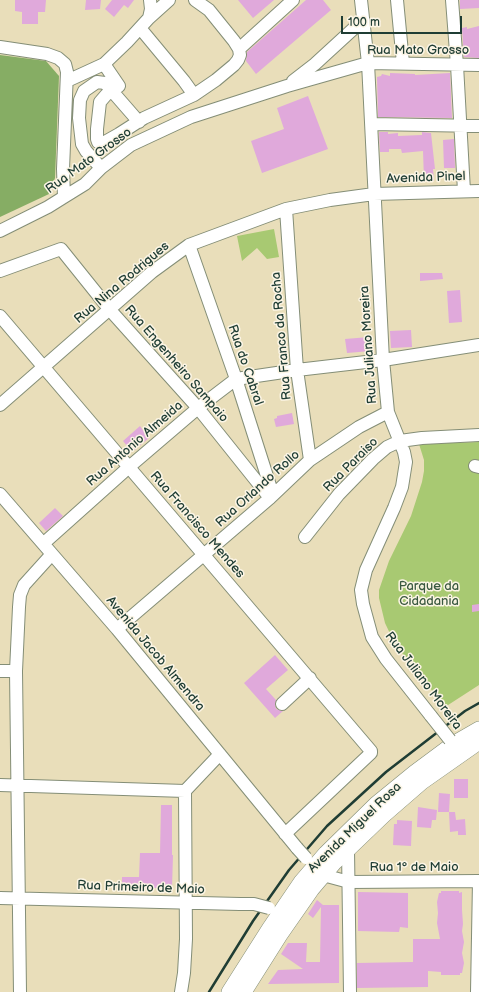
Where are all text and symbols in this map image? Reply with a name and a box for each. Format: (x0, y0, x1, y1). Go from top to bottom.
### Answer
scale bar (343, 8, 464, 34)
text: 100 m (348, 15, 380, 30)
street label: Rua Mato Grosso (367, 43, 469, 59)
street label: Rua Mato Grosso (43, 125, 135, 197)
street label: Avenida Pinel (386, 169, 466, 187)
street label: Rua Nina Rodrigues (71, 239, 173, 327)
street label: Rua Franco da Rocha (269, 271, 295, 401)
street label: Rua Juliano Moreira (357, 285, 381, 405)
street label: Rua Engenheiro Sampaio (121, 302, 231, 426)
street label: Rua do Cabral (224, 323, 266, 407)
street label: Rua Antonio Almeida (84, 398, 186, 490)
street label: Rua Paraiso (320, 434, 382, 496)
street label: Rua Orlando Rollo (213, 447, 303, 531)
street label: Rua Francisco Mendes (146, 468, 248, 582)
park label: Parque da Cidadania (399, 579, 459, 610)
street label: Avenida Jacob Almendra (102, 593, 208, 715)
street label: Rua Juliano Moreira (381, 629, 465, 733)
street label: Avenida Miguel Rosa (305, 779, 405, 877)
street label: Rua 1º de Maio (369, 860, 459, 876)
street label: Rua Primeiro de Maio (77, 878, 205, 898)

